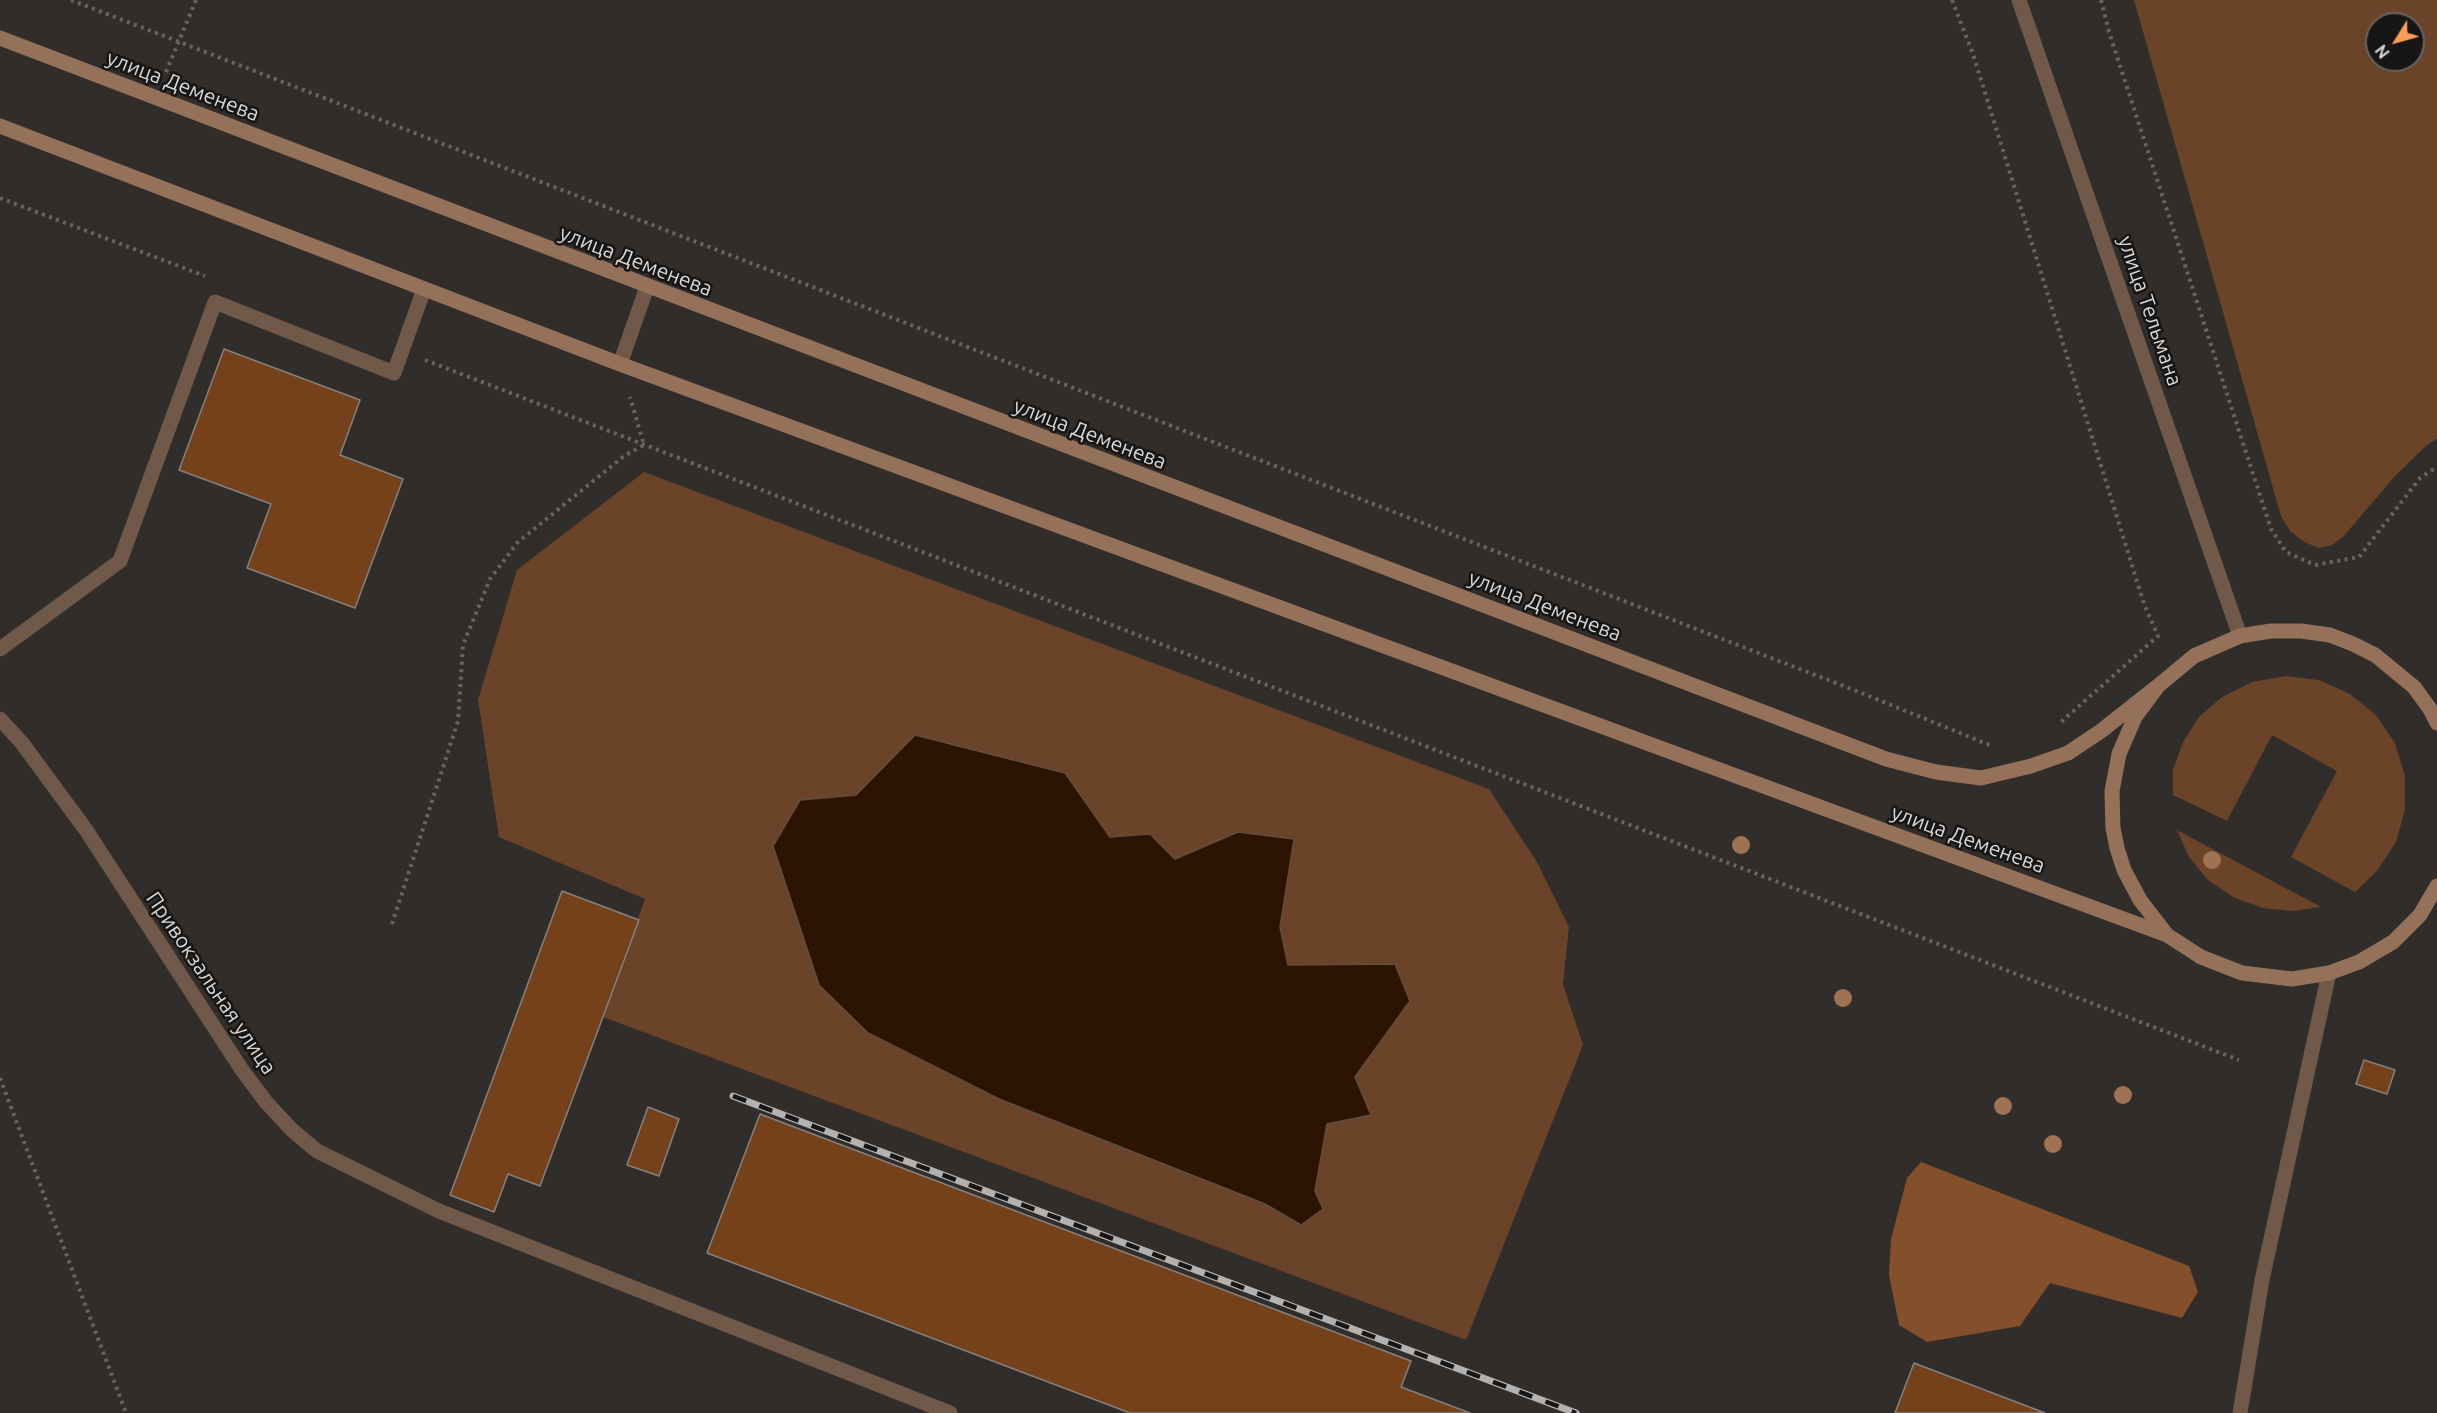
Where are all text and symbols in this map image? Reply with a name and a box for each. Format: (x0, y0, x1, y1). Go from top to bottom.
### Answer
north arrow (2365, 12, 2425, 72)
text: N (2371, 41, 2393, 62)
street label: улица Деменева (103, 45, 263, 127)
street label: улица Деменева (556, 220, 716, 302)
street label: улица Тельмана (2113, 233, 2187, 389)
street label: улица Деменева (1010, 393, 1170, 475)
street label: улица Деменева (1465, 565, 1625, 647)
street label: улица Деменева (1888, 800, 2048, 878)
street label: Привокзальная улица (141, 887, 281, 1079)

